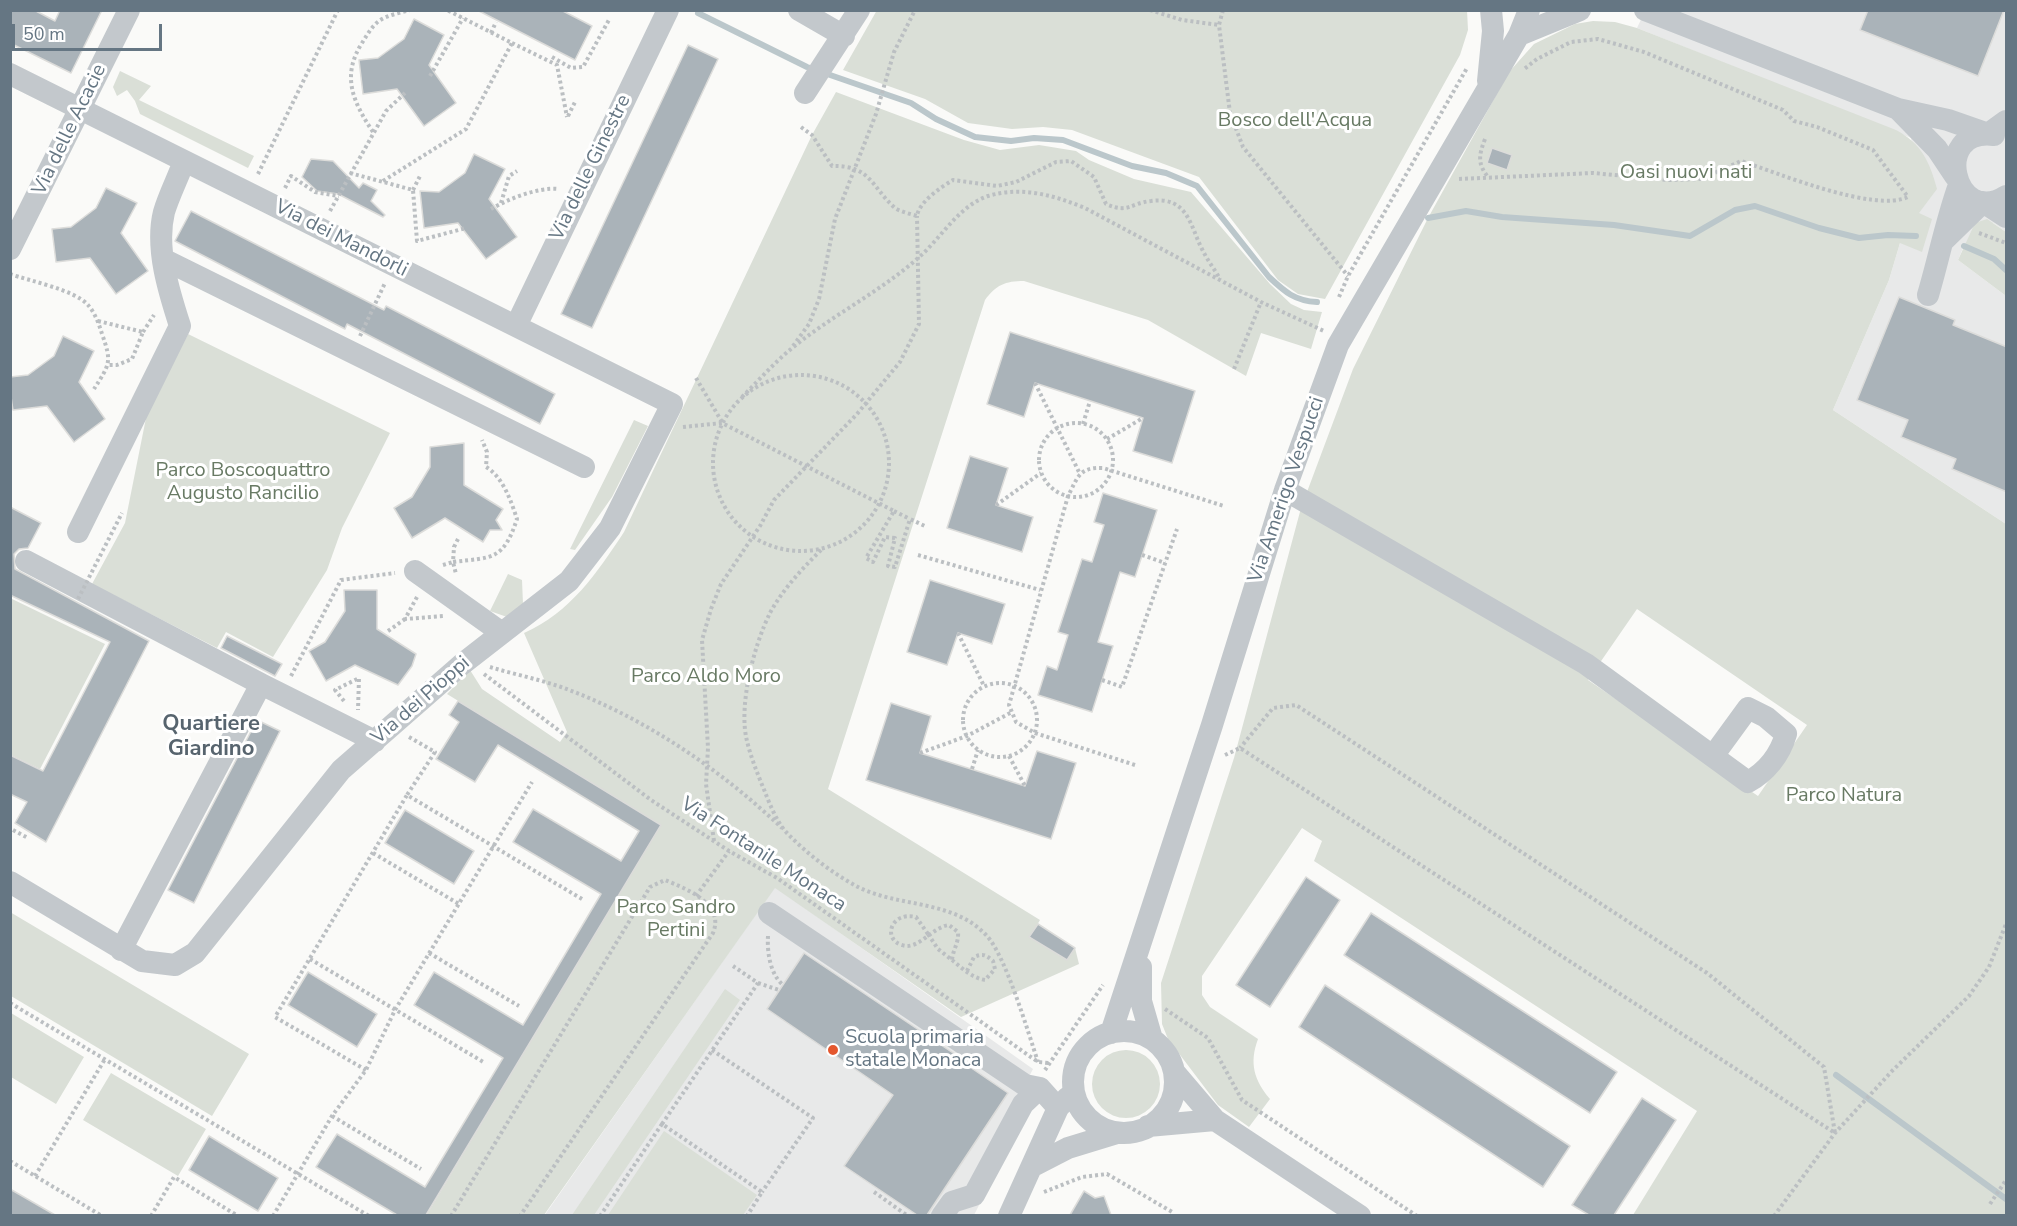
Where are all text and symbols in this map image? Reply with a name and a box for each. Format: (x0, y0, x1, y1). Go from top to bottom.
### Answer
scale bar (15, 12, 165, 50)
text: 50 m (23, 22, 65, 46)
street label: Via delle Acacie (28, 61, 112, 199)
street label: Via delle Ginestre (545, 91, 637, 245)
park label: Bosco dell'Acqua (1218, 109, 1372, 133)
park label: Oasi nuovi nati (1620, 161, 1752, 185)
street label: Via dei Mandorli (271, 195, 411, 283)
street label: Via Amerigo Vespucci (1244, 394, 1330, 586)
park label: Parco Boscoquattro Augusto Rancilio (156, 459, 330, 506)
street label: Via dei Pioppi (367, 652, 475, 750)
park label: Parco Aldo Moro (631, 665, 781, 689)
district label: Quartiere Giardino (162, 712, 260, 764)
park label: Parco Natura (1786, 784, 1902, 808)
street label: Via Fontanile Monaca (676, 793, 850, 917)
park label: Parco Sandro Pertini (616, 896, 736, 943)
place label: Scuola primaria statale Monaca (845, 1026, 984, 1073)
marker: Scuola primaria statale Monaca (826, 1043, 840, 1057)

